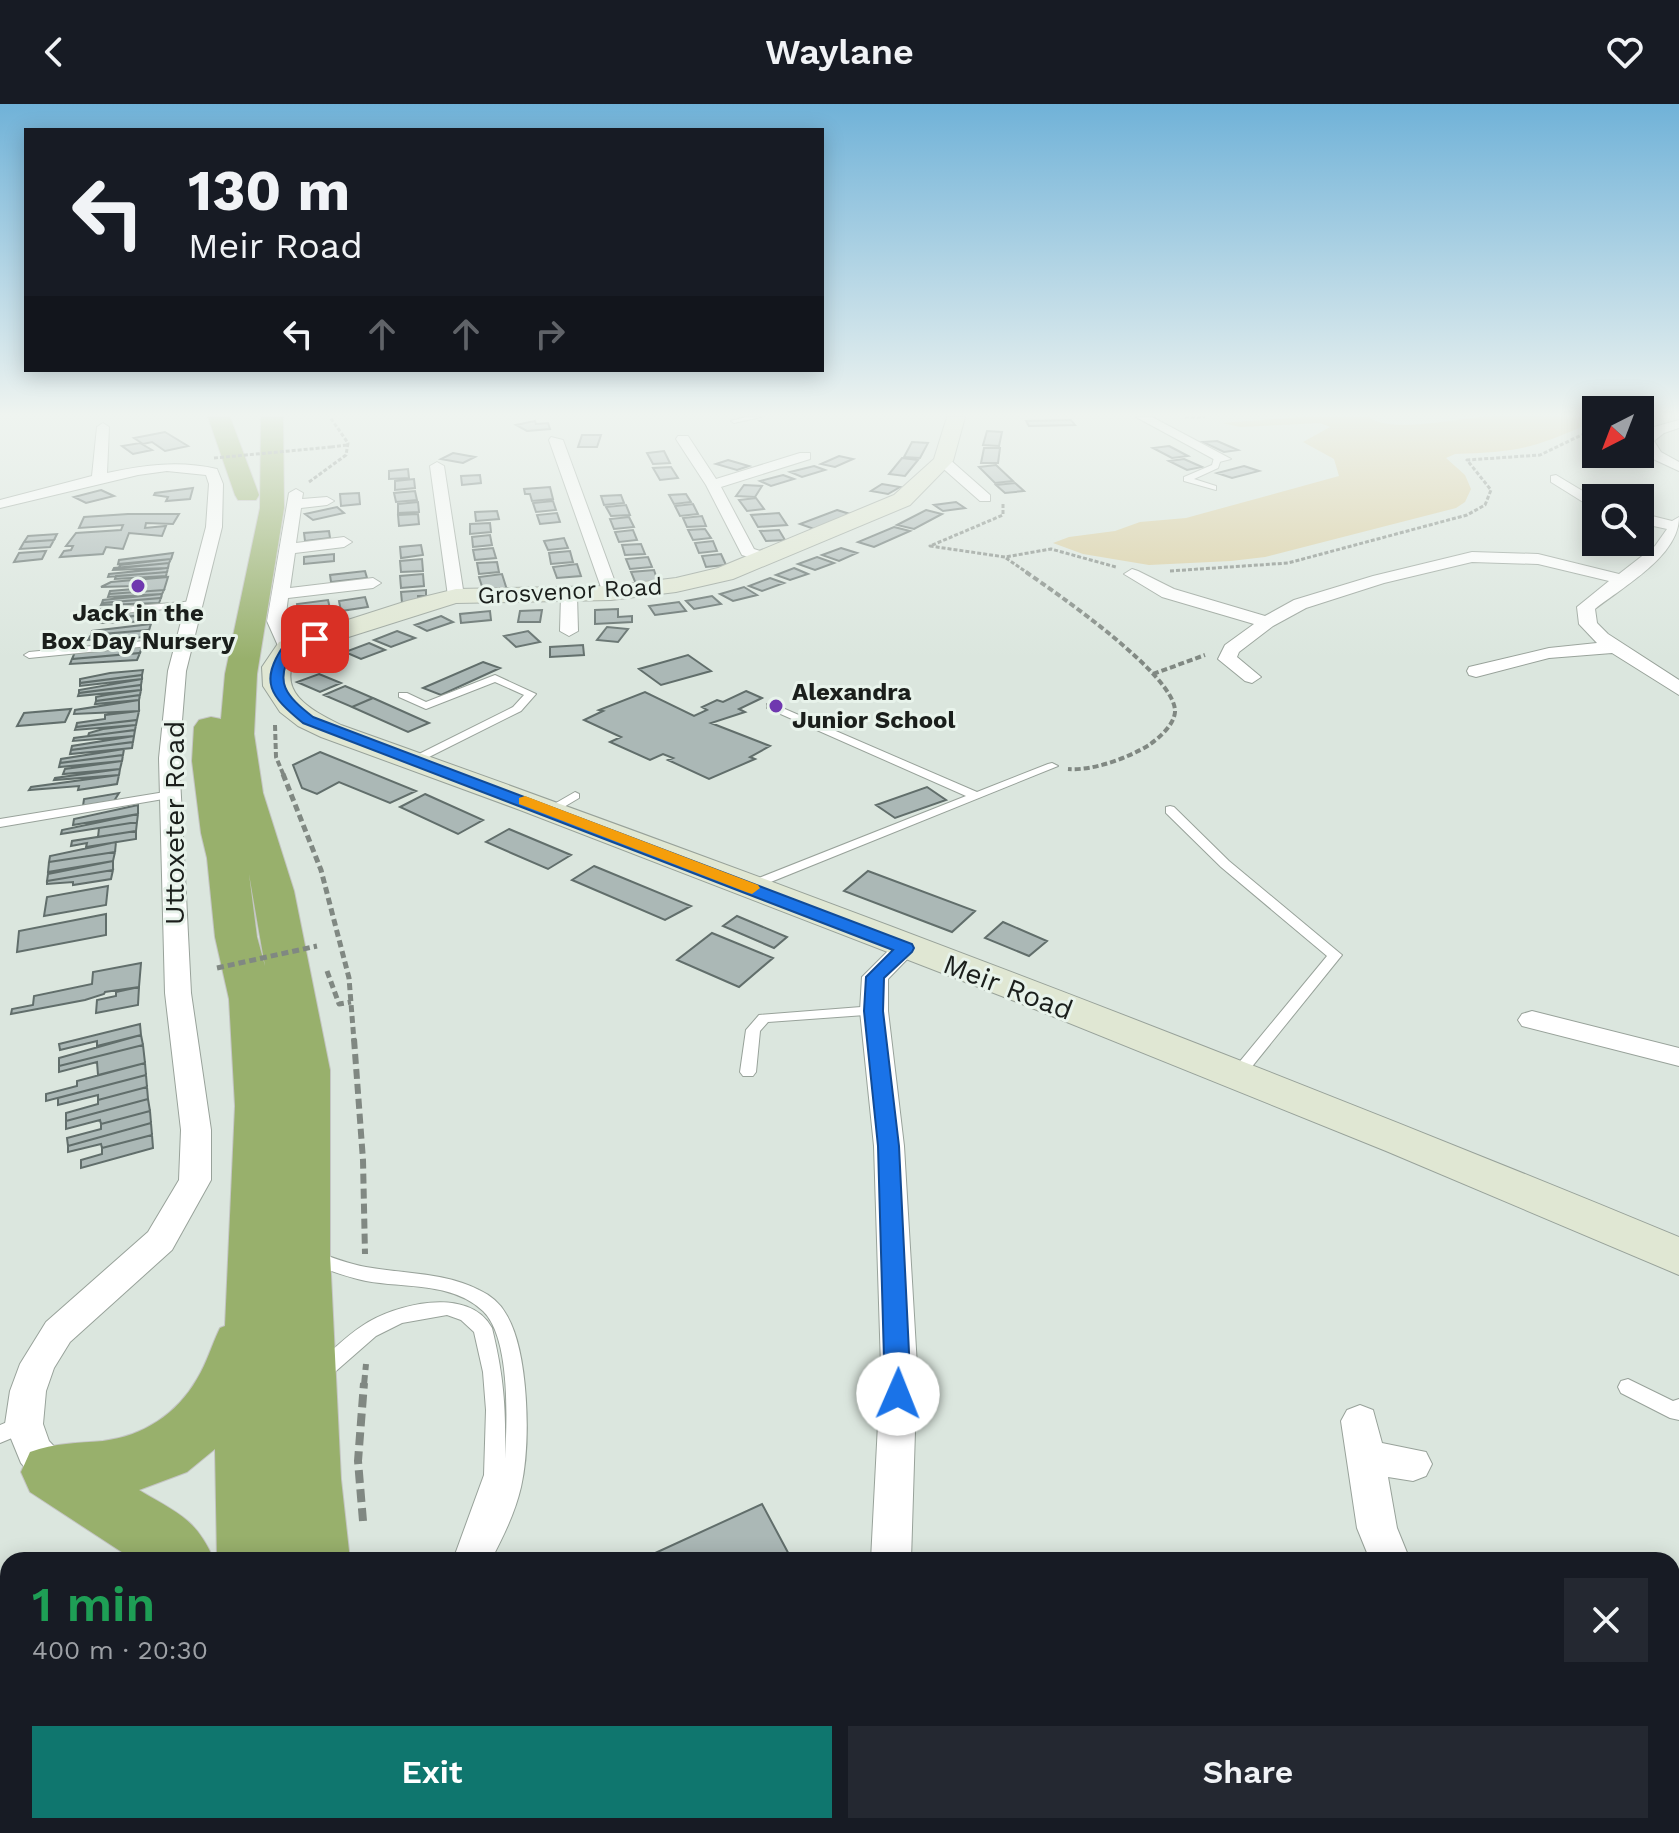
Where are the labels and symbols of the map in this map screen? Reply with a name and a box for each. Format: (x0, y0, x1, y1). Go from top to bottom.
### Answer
north arrow (1582, 396, 1654, 468)
street label: Grosvenor Road (477, 572, 663, 610)
marker: Jack in the Box Day Nursery (129, 577, 147, 595)
place label: Jack in the Box Day Nursery (41, 599, 235, 655)
pin (281, 605, 349, 673)
place label: Alexandra Junior School (792, 678, 955, 734)
marker: Alexandra Junior School (767, 697, 785, 715)
street label: Uttoxeter Road (158, 721, 191, 925)
street label: Meir Road (939, 947, 1077, 1027)
position arrow (856, 1352, 940, 1436)

